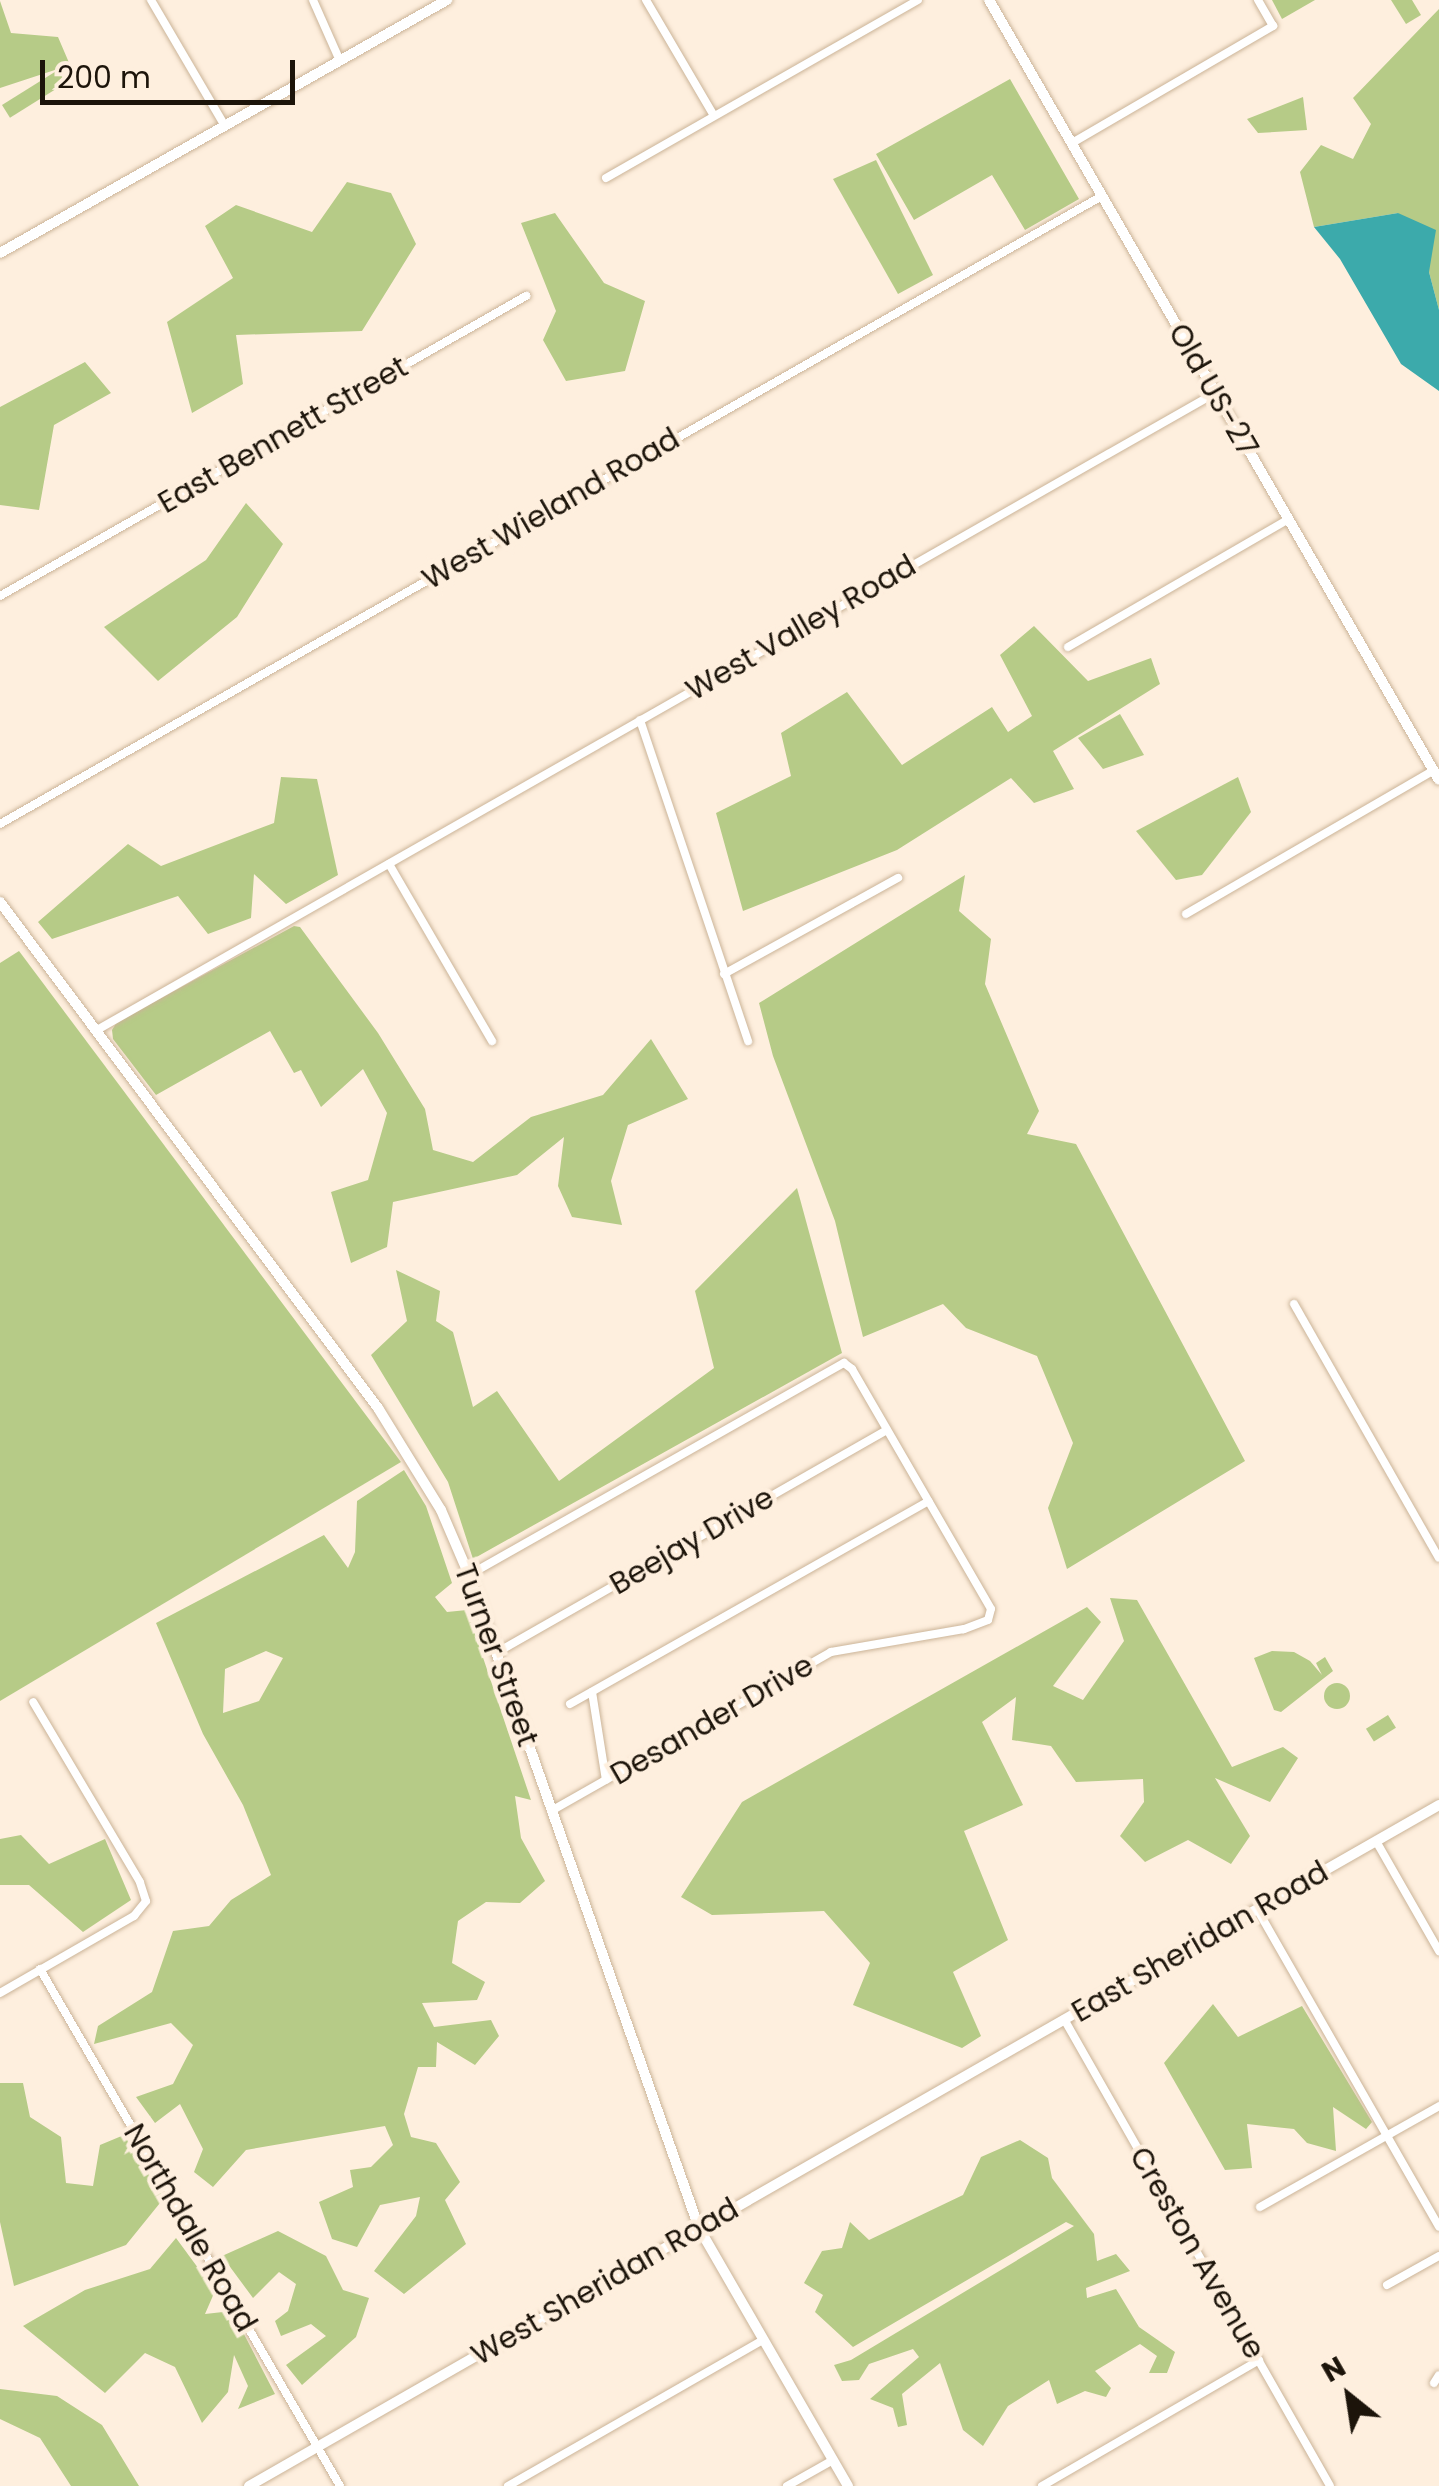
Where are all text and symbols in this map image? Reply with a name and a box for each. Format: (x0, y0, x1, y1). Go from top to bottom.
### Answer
scale bar (45, 40, 300, 102)
text: 200 m (57, 56, 151, 99)
street label: Old US-27 (1161, 317, 1265, 463)
street label: East Bennett Street (152, 349, 414, 521)
street label: West Wieland Road (416, 421, 686, 597)
street label: West Valley Road (680, 548, 922, 708)
street label: Beejay Drive (604, 1480, 780, 1602)
street label: Turner Street (446, 1559, 546, 1751)
street label: Desander Drive (604, 1647, 820, 1793)
street label: East Sheridan Road (1065, 1854, 1335, 2030)
street label: Northdale Road (116, 2118, 264, 2338)
street label: Creston Avenue (1122, 2141, 1272, 2365)
street label: West Sheridan Road (465, 2191, 745, 2373)
north arrow (1299, 2346, 1399, 2446)
text: N (1315, 2347, 1353, 2392)

